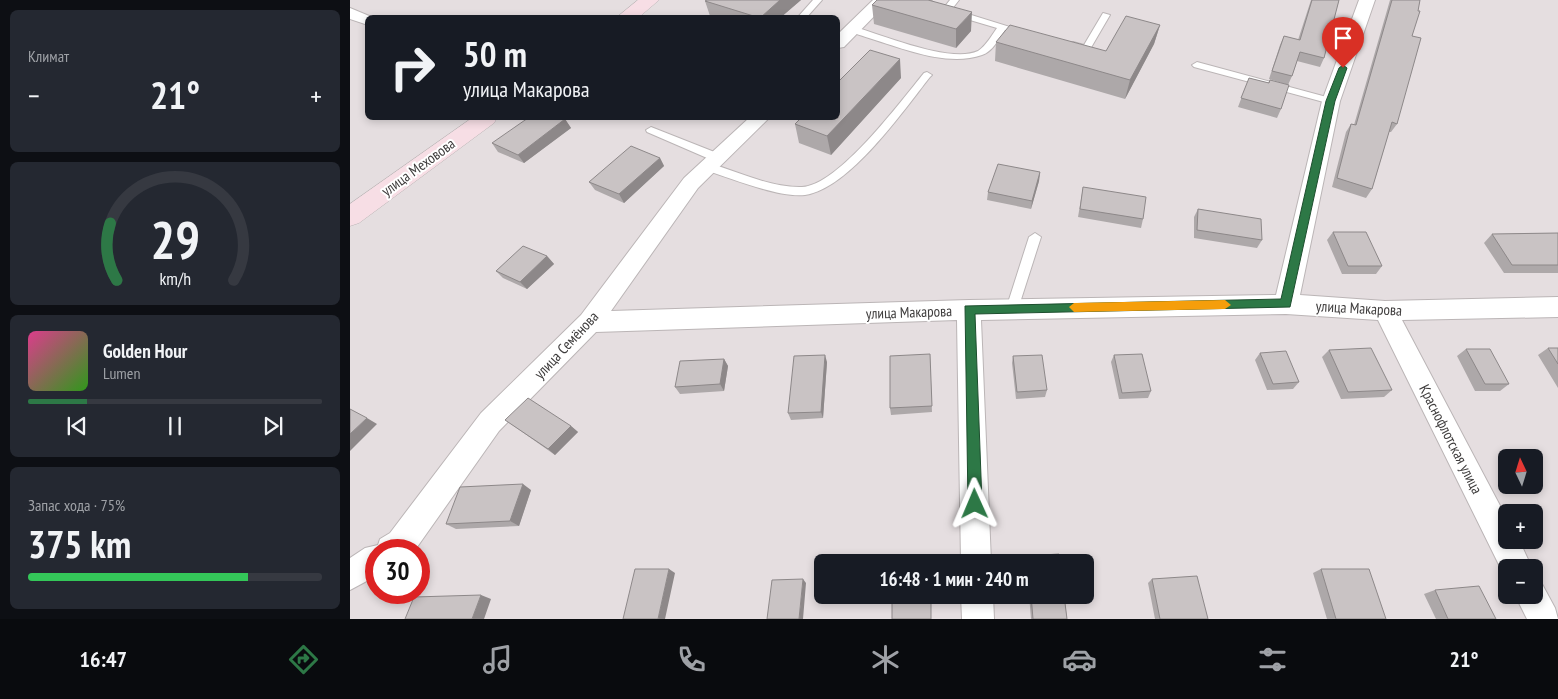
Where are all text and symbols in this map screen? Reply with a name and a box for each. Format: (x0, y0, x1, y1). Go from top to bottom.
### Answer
pin (1322, 17, 1364, 68)
icon: arrive (1329, 24, 1357, 52)
text: 50 m (463, 31, 527, 77)
icon: right (380, 35, 445, 100)
text: Климат (28, 46, 69, 66)
text: 21° (150, 70, 200, 119)
text: улица Макарова (463, 75, 590, 103)
text: − (28, 77, 40, 114)
text: + (310, 77, 322, 114)
street label: улица Меховова (377, 134, 459, 200)
text: 29 (150, 206, 200, 273)
text: km/h (159, 267, 191, 290)
street label: улица Макарова (1315, 296, 1403, 320)
street label: улица Макарова (866, 301, 952, 323)
street label: улица Семёнова (530, 307, 602, 383)
text: Golden Hour (103, 339, 187, 363)
text: Lumen (103, 363, 140, 383)
street label: Краснофлотская улица (1415, 381, 1487, 497)
icon: previous (63, 412, 91, 440)
icon: pause (161, 412, 189, 440)
icon: next (259, 412, 287, 440)
north arrow (1498, 449, 1542, 494)
map controls (1498, 449, 1543, 604)
position arrow (948, 477, 1000, 529)
text: Запас хода · 75% (28, 495, 125, 515)
button: + (1498, 504, 1543, 549)
text: 375 km (28, 519, 131, 568)
speed limit sign: 30 (365, 539, 430, 604)
button: − (1498, 559, 1543, 604)
text: 16:48 · 1 мин · 240 m (880, 567, 1028, 591)
icon: directions (286, 642, 321, 677)
icon: music (480, 642, 515, 677)
icon: phone (674, 642, 709, 677)
icon: climate (868, 642, 903, 677)
icon: car (1062, 642, 1097, 677)
icon: filters (1255, 642, 1290, 677)
text: 16:47 (79, 645, 127, 673)
text: 21° (1449, 645, 1478, 673)

